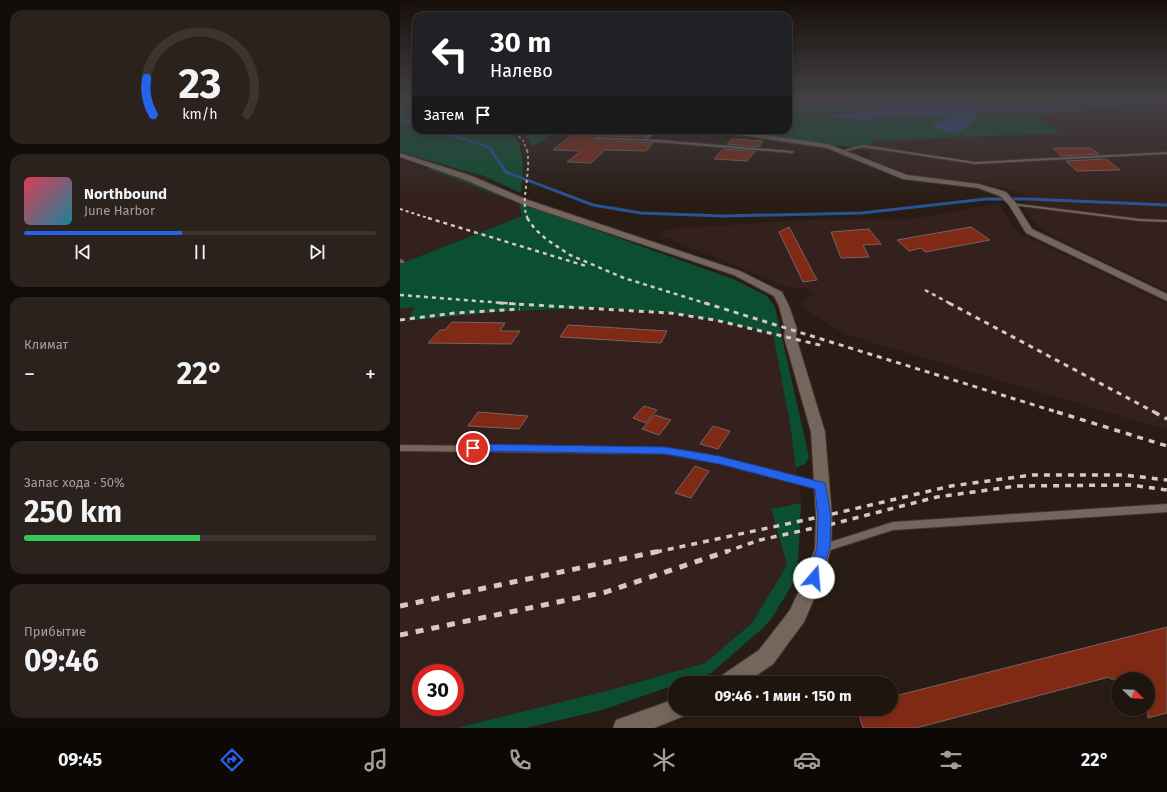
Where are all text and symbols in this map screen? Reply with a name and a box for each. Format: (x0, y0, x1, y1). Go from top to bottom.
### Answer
text: 30 m (490, 26, 551, 59)
icon: left (424, 28, 476, 80)
text: 23 (179, 59, 221, 109)
text: Налево (490, 60, 553, 82)
icon: arrive (472, 104, 494, 126)
text: km/h (182, 105, 218, 122)
text: Затем (424, 106, 464, 124)
text: Northbound (84, 185, 167, 203)
text: June Harbor (84, 203, 155, 218)
icon: previous (72, 241, 94, 263)
icon: pause (189, 241, 211, 263)
icon: next (306, 241, 328, 263)
text: Климат (24, 337, 68, 352)
text: 22° (177, 356, 223, 392)
text: − (24, 361, 35, 388)
text: + (365, 361, 376, 388)
pin (456, 431, 490, 465)
icon: arrive (462, 437, 484, 459)
text: Запас хода · 50% (24, 475, 125, 490)
text: 250 km (24, 494, 122, 530)
position arrow (793, 557, 835, 599)
text: Прибытие (24, 624, 86, 639)
text: 09:46 (24, 643, 99, 679)
speed limit sign: 30 (412, 664, 464, 716)
north arrow (1111, 672, 1155, 716)
map controls (1111, 672, 1155, 716)
text: 09:46 · 1 мин · 150 m (714, 687, 852, 705)
icon: directions (218, 746, 246, 774)
icon: music (362, 746, 390, 774)
icon: phone (506, 746, 534, 774)
icon: climate (650, 746, 678, 774)
icon: car (793, 746, 821, 774)
icon: filters (937, 746, 965, 774)
text: 09:45 (58, 749, 102, 771)
text: 22° (1081, 749, 1109, 771)

